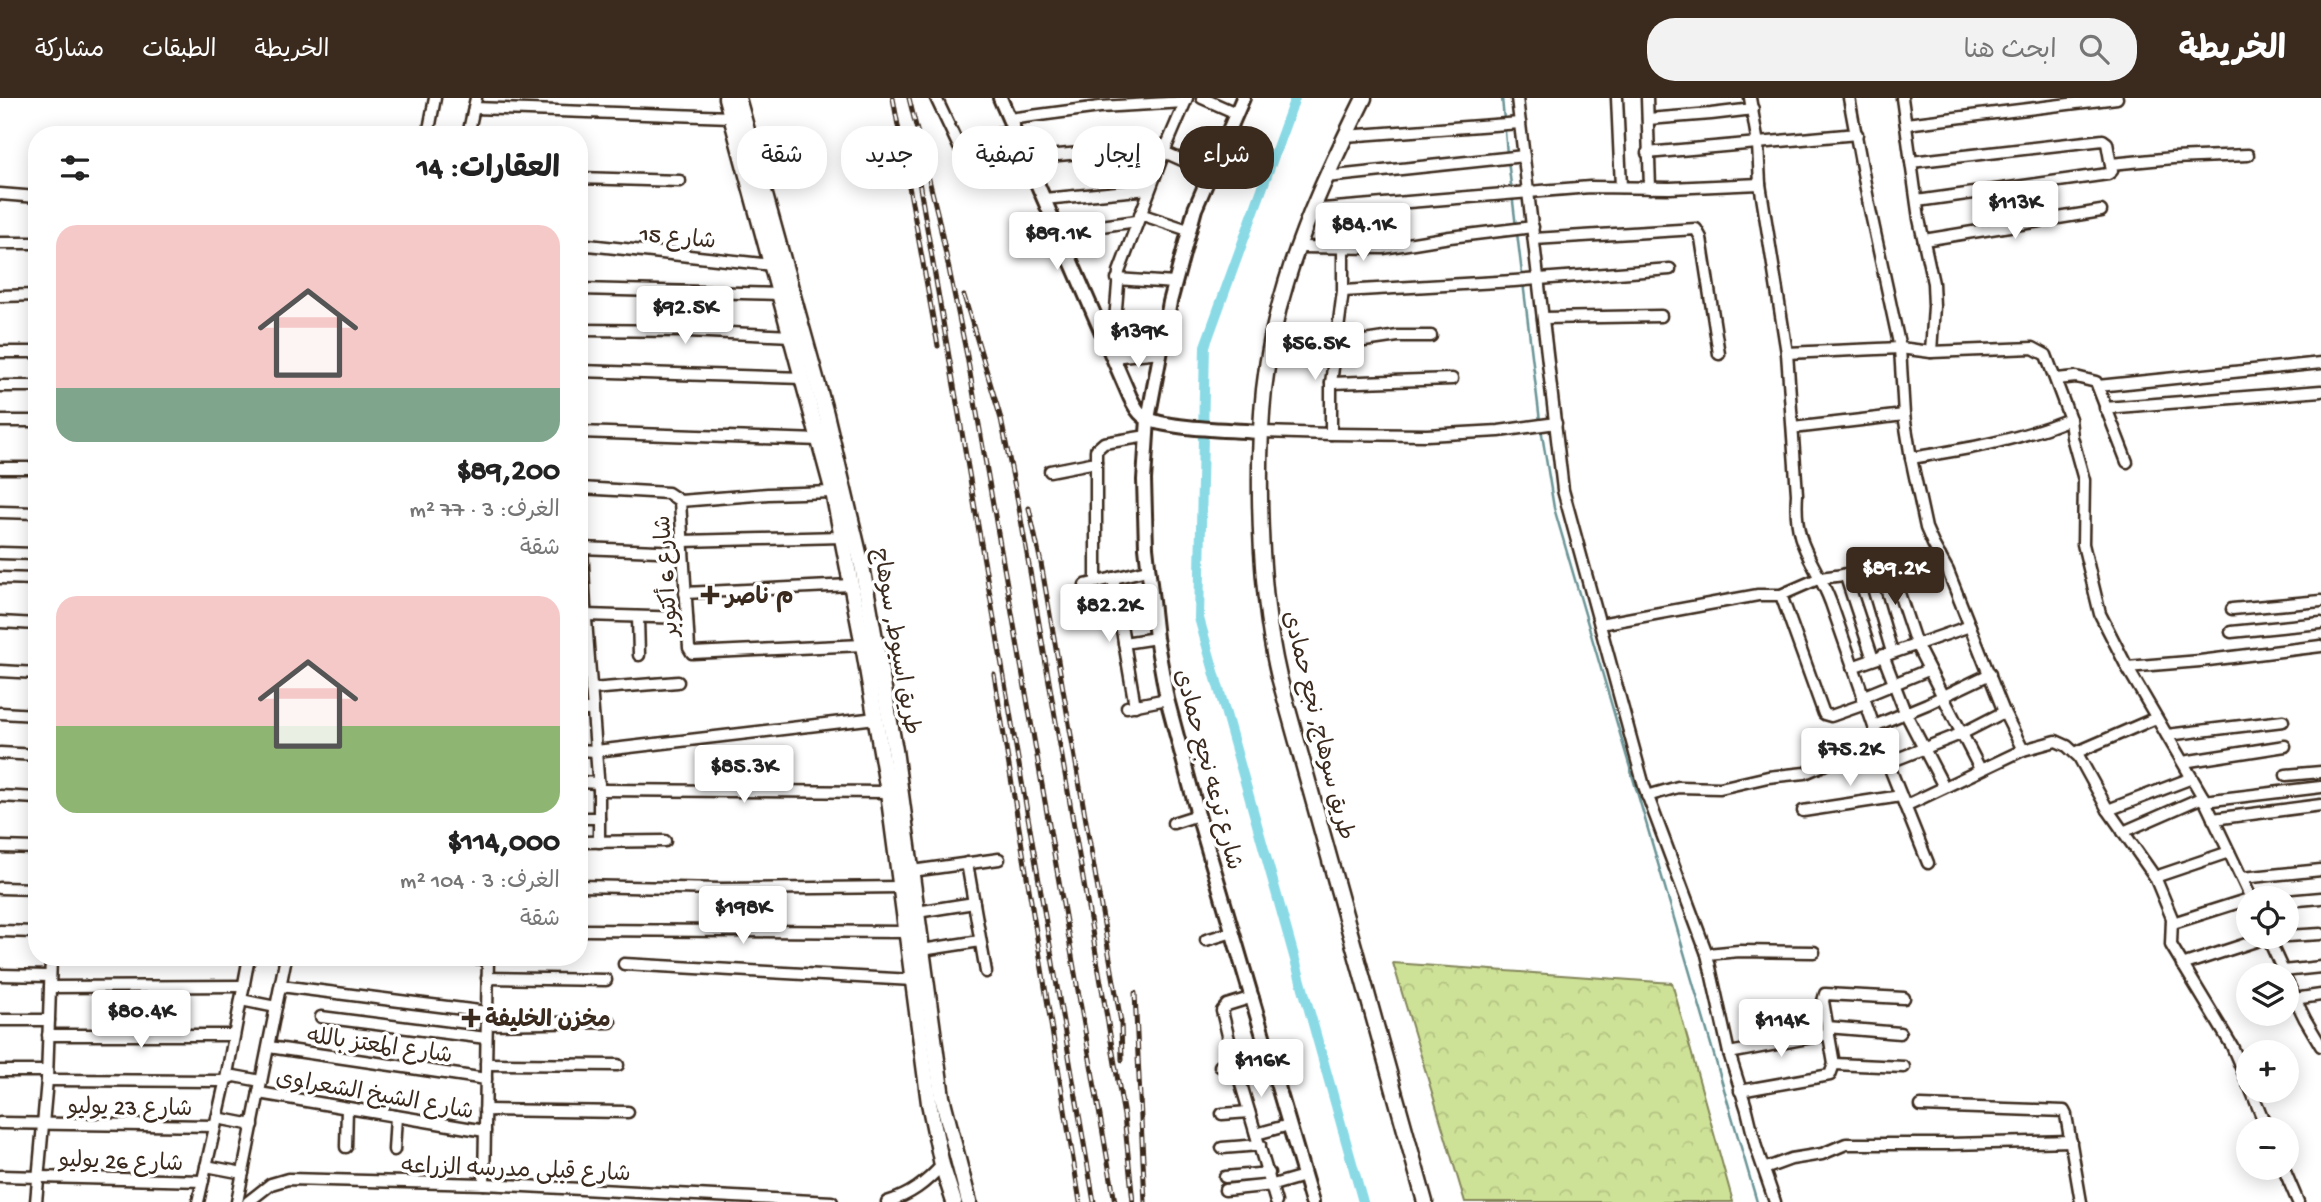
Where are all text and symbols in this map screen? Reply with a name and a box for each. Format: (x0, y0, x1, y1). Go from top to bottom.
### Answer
search box (1647, 18, 2137, 81)
icon: search (2075, 30, 2113, 68)
text: الخريطة (2179, 33, 2286, 71)
text: مشاركة (35, 37, 104, 66)
text: الطبقات (142, 37, 217, 66)
text: الخريطة (255, 37, 329, 66)
text: ابحث هنا (1964, 37, 2057, 68)
chip: شقة (737, 126, 827, 189)
chip: جديد (841, 126, 938, 189)
chip: تصفية (952, 126, 1058, 189)
chip: إيجار (1072, 126, 1165, 189)
chip: شراء (1179, 126, 1274, 189)
icon: filters (56, 149, 94, 187)
text: العقارات: 14 (417, 153, 560, 188)
pin: $113K (1966, 181, 2064, 241)
text: $113K (1988, 190, 2042, 217)
pin: $84.1K (1306, 204, 1420, 263)
pin: $89.1K (1000, 212, 1114, 272)
text: $84.1K (1332, 212, 1395, 239)
text: $89.1K (1025, 221, 1089, 248)
street label: شارع 15 (637, 222, 717, 257)
icon: home (245, 270, 371, 396)
pin: $92.5K (628, 286, 742, 346)
text: $92.5K (652, 295, 718, 322)
pin: $139K (1089, 310, 1187, 370)
text: $139K (1110, 319, 1166, 346)
pin: $56.5K (1258, 322, 1372, 382)
text: $56.5K (1282, 331, 1348, 358)
text: $89,200 (457, 456, 560, 491)
text: الغرف: 3 · 77 m² (409, 498, 560, 525)
street label: شارع 6 أكتوبر (647, 514, 686, 639)
text: شقة (520, 536, 560, 563)
street label: طريق اسيوط, سوهاج (865, 546, 924, 737)
pin: $89.2K (1838, 547, 1952, 607)
text: $89.2K (1862, 556, 1928, 583)
pin: $82.2K (1052, 584, 1166, 644)
marker: م ناصر (700, 585, 720, 605)
place label: م ناصر (724, 585, 794, 613)
text: $82.2K (1076, 593, 1142, 620)
street label: طريق سوهاج, نجع حمادى (1275, 609, 1358, 843)
icon: home (245, 641, 371, 767)
street label: شارع ترعه نجع حمادى (1167, 667, 1246, 873)
pin: $75.2K (1793, 728, 1907, 788)
text: $75.2K (1817, 737, 1883, 764)
pin: $85.3K (687, 746, 801, 805)
text: $85.3K (711, 754, 777, 781)
text: $114,000 (448, 827, 560, 862)
text: الغرف: 3 · 104 m² (400, 869, 560, 896)
pin: $198K (694, 886, 792, 946)
map controls (2236, 886, 2299, 1180)
button: locate (2236, 886, 2299, 949)
text: $198K (715, 895, 771, 922)
text: شقة (520, 907, 560, 934)
button: layers (2236, 963, 2299, 1026)
pin: $80.4K (84, 990, 198, 1050)
text: $80.4K (108, 999, 174, 1026)
pin: $114K (1732, 1000, 1830, 1059)
place label: مخزن الخليفة (485, 1007, 611, 1035)
text: $114K (1755, 1008, 1807, 1035)
marker: مخزن الخليفة (463, 1010, 479, 1026)
street label: شارع المعتز بالله (305, 1024, 454, 1071)
pin: $116K (1212, 1040, 1310, 1099)
button: + (2236, 1040, 2299, 1103)
text: $116K (1234, 1048, 1288, 1075)
street label: شارع الشيخ الشعراوى (273, 1066, 475, 1127)
street label: شارع 23 يوليو (66, 1095, 193, 1124)
button: − (2236, 1117, 2299, 1180)
street label: شارع 26 يوليو (57, 1148, 184, 1179)
street label: شارع قبلى مدرسه الزراعه (401, 1154, 631, 1189)

